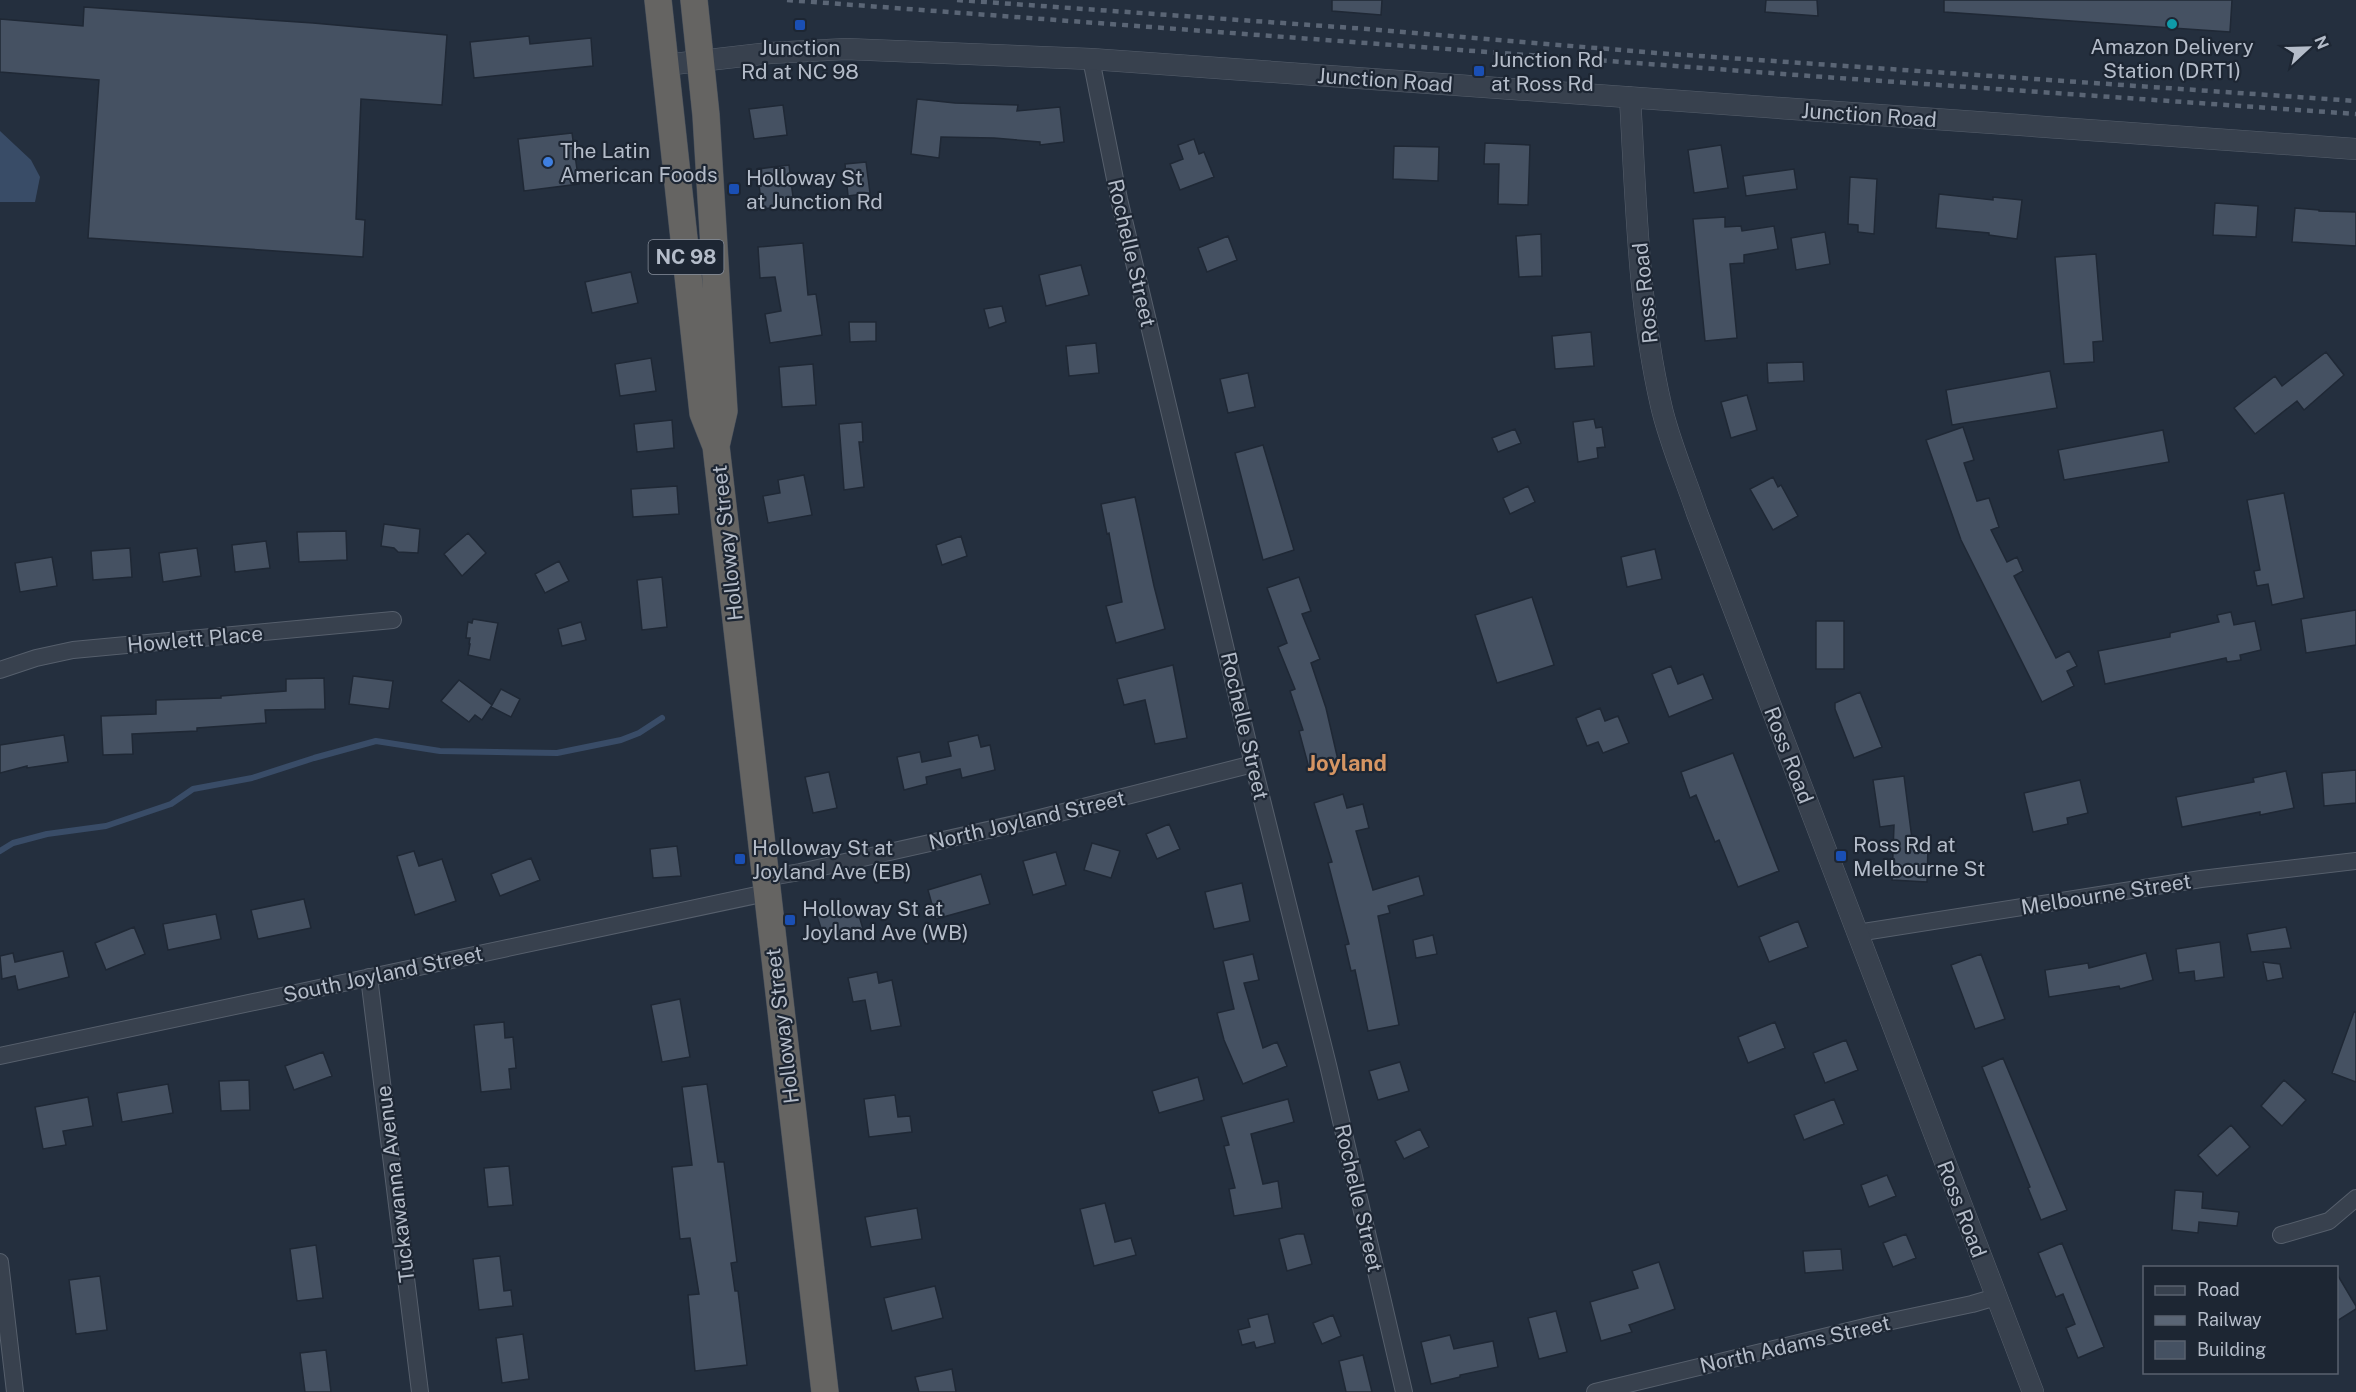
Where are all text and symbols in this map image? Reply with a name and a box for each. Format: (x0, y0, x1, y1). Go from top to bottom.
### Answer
marker: Amazon Delivery Station (DRT1) (2165, 17, 2179, 31)
marker: Junction Rd at NC 98 (793, 18, 807, 32)
north arrow (2278, 18, 2338, 78)
text: N (2310, 33, 2333, 52)
place label: Amazon Delivery Station (DRT1) (2090, 34, 2254, 83)
place label: Junction Rd at NC 98 (741, 35, 859, 84)
place label: Junction Rd at Ross Rd (1491, 47, 1603, 96)
street label: Junction Road (1316, 63, 1454, 97)
marker: Junction Rd at Ross Rd (1472, 64, 1486, 78)
street label: Junction Road (1800, 98, 1938, 132)
place label: The Latin American Foods (560, 138, 718, 187)
marker: The Latin American Foods (541, 155, 555, 169)
place label: Holloway St at Junction Rd (746, 165, 883, 214)
street label: Rochelle Street (1103, 177, 1161, 329)
marker: Holloway St at Junction Rd (727, 182, 741, 196)
road number: NC 98 (648, 240, 724, 274)
street label: Ross Road (1627, 241, 1663, 345)
street label: Holloway Street (706, 464, 748, 622)
street label: Howlett Place (126, 621, 264, 657)
street label: Rochelle Street (1216, 650, 1274, 802)
street label: Ross Road (1759, 703, 1819, 807)
district label: Joyland (1307, 750, 1387, 776)
street label: North Joyland Street (926, 785, 1128, 855)
place label: Ross Rd at Melbourne St (1853, 832, 1985, 881)
place label: Holloway St at Joyland Ave (EB) (752, 835, 912, 884)
marker: Ross Rd at Melbourne St (1834, 849, 1848, 863)
marker: Holloway St at Joyland Ave (EB) (733, 852, 747, 866)
street label: Melbourne Street (2019, 868, 2193, 920)
place label: Holloway St at Joyland Ave (WB) (802, 896, 968, 945)
marker: Holloway St at Joyland Ave (WB) (783, 913, 797, 927)
street label: South Joyland Street (281, 941, 485, 1007)
street label: Holloway Street (760, 947, 804, 1105)
street label: Tuckawanna Avenue (371, 1084, 419, 1284)
street label: Rochelle Street (1330, 1122, 1388, 1274)
street label: Ross Road (1932, 1157, 1992, 1261)
legend (2143, 1266, 2338, 1374)
text: Road (2197, 1279, 2240, 1300)
text: Railway (2197, 1309, 2262, 1330)
street label: North Adams Street (1697, 1310, 1893, 1378)
text: Building (2197, 1339, 2266, 1360)

